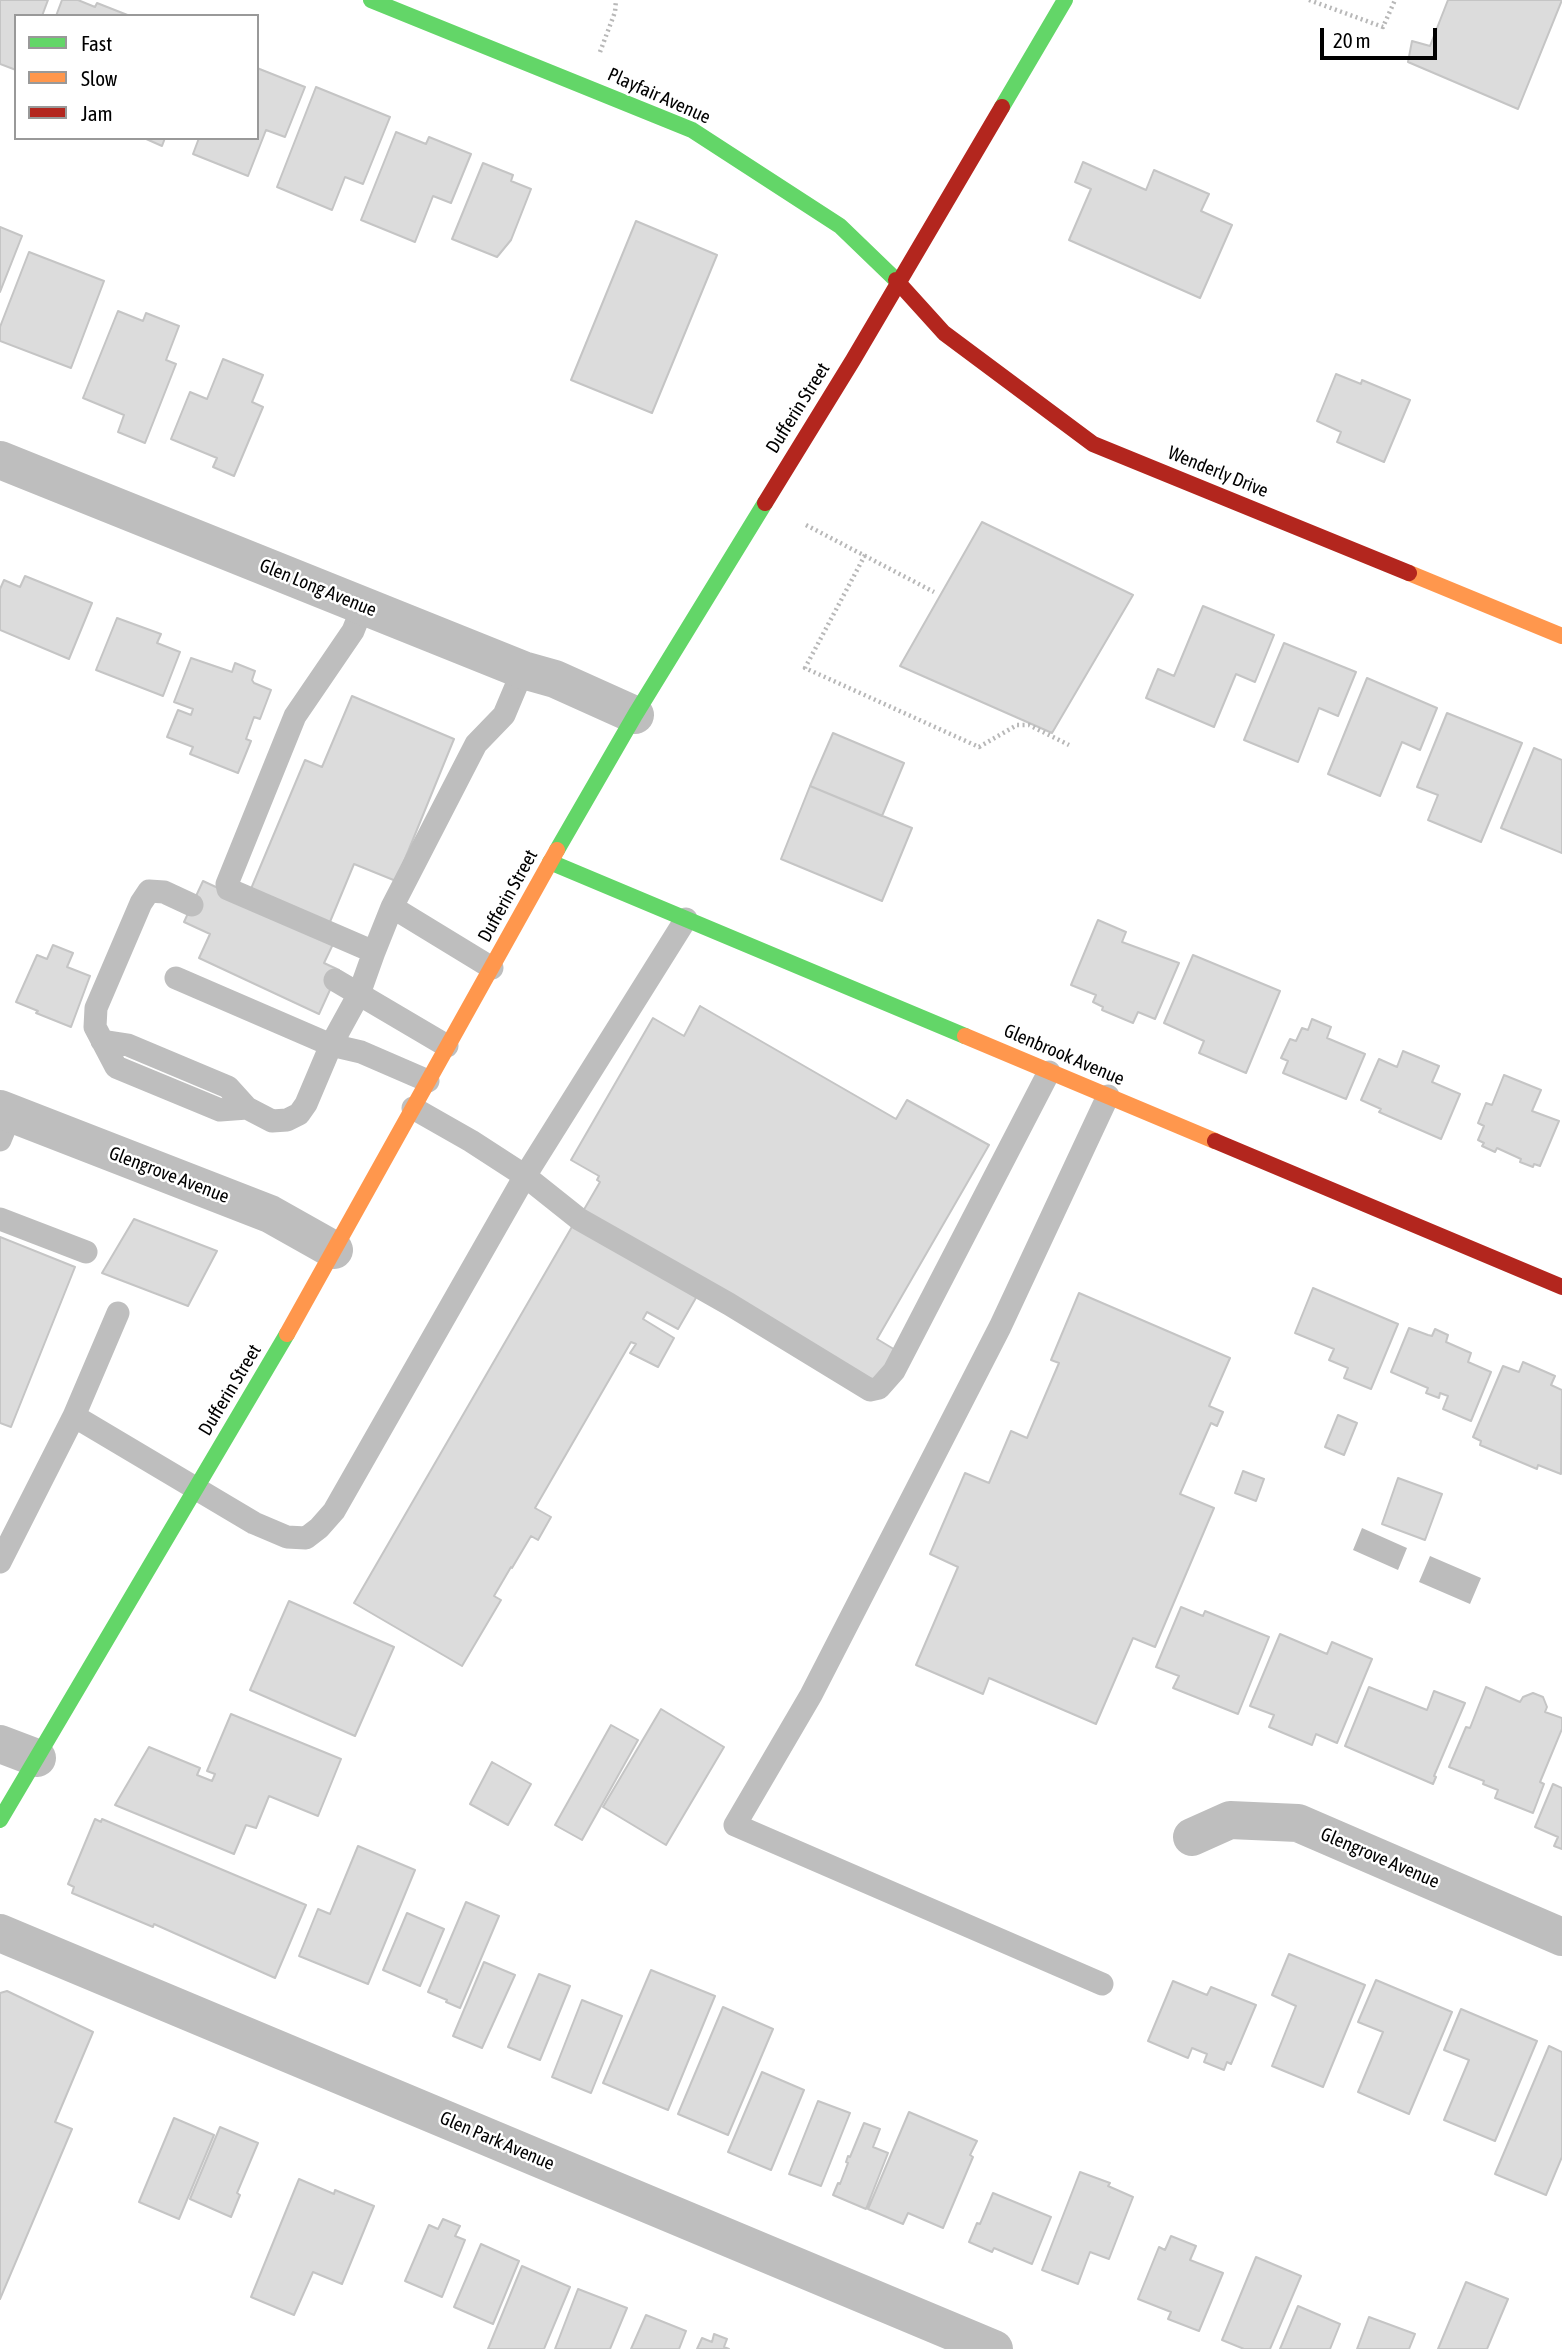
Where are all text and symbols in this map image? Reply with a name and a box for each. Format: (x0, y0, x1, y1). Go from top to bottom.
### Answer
legend (14, 14, 259, 140)
scale bar (1324, 14, 1441, 58)
text: 20 m (1333, 28, 1371, 52)
text: Fast (81, 31, 112, 55)
street label: Playfair Avenue (604, 63, 714, 129)
text: Slow (81, 66, 117, 90)
text: Jam (81, 101, 113, 125)
street label: Dufferin Street (761, 359, 835, 457)
street label: Wenderly Drive (1164, 441, 1272, 503)
street label: Glen Long Avenue (256, 554, 380, 622)
street label: Dufferin Street (473, 846, 543, 946)
street label: Glenbrook Avenue (1000, 1019, 1128, 1091)
street label: Glengrove Avenue (106, 1142, 232, 1208)
street label: Dufferin Street (194, 1340, 266, 1440)
street label: Glengrove Avenue (1317, 1823, 1443, 1893)
street label: Glen Park Avenue (436, 2107, 558, 2175)

